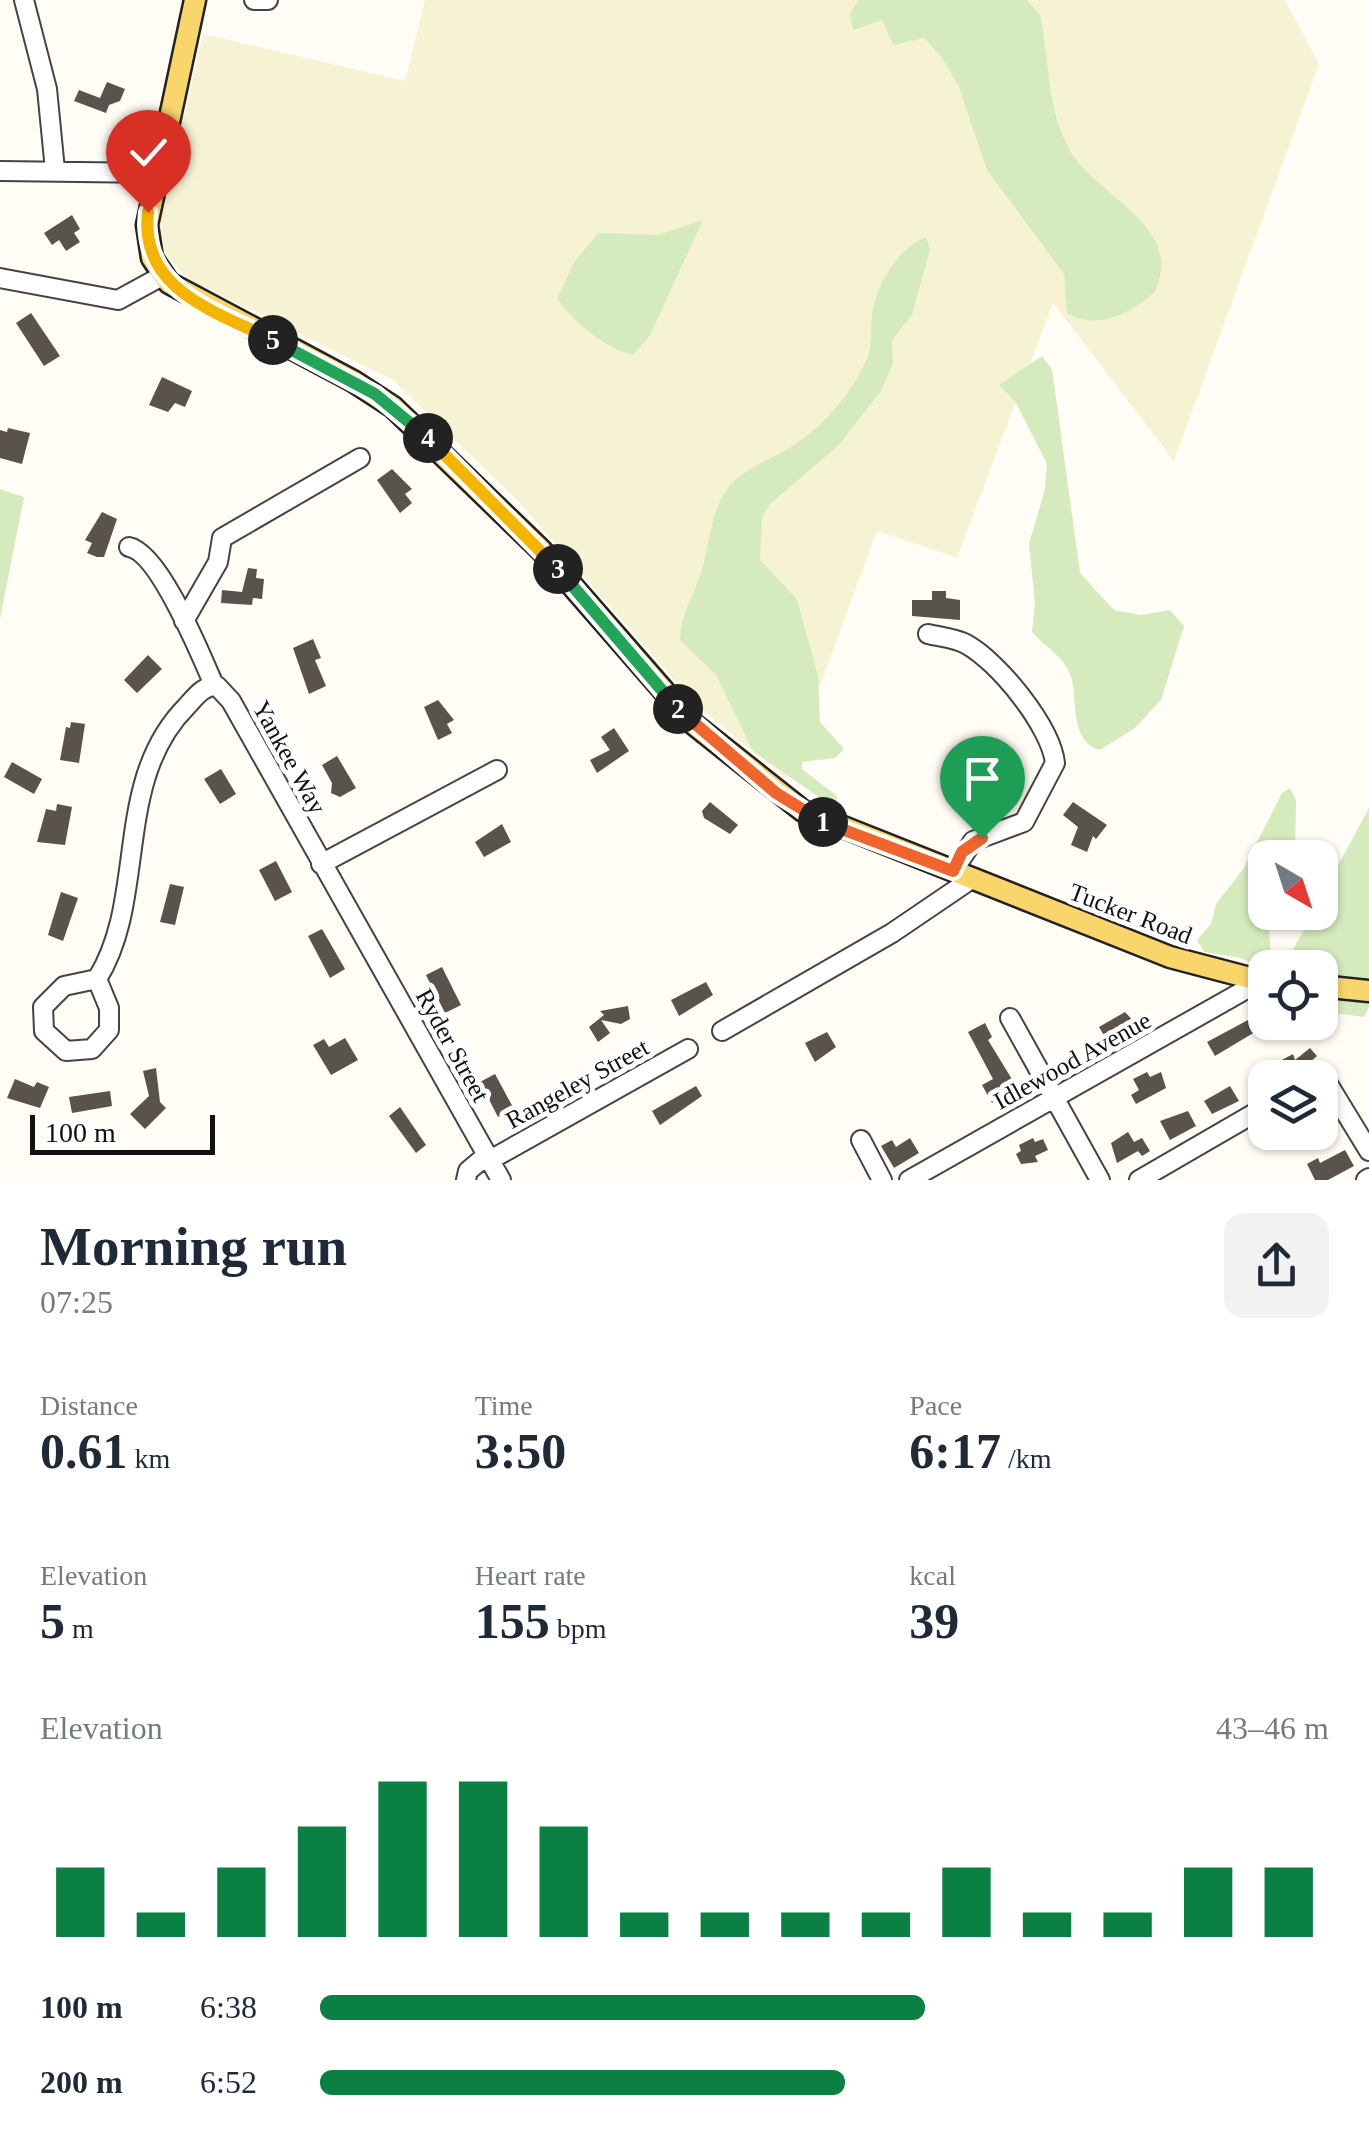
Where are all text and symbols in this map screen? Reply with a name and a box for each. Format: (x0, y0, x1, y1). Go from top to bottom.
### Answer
pin (106, 110, 191, 213)
icon: check (121, 125, 176, 180)
pin: 5 (248, 315, 298, 365)
text: 5 (266, 324, 280, 355)
pin: 4 (403, 413, 453, 463)
text: 4 (421, 422, 435, 453)
pin: 3 (533, 544, 583, 594)
text: 3 (551, 553, 565, 584)
pin: 2 (653, 684, 703, 734)
text: 2 (671, 693, 685, 724)
street label: Yankee Way (247, 696, 332, 819)
pin (940, 736, 1025, 839)
icon: arrive (955, 751, 1010, 806)
pin: 1 (798, 797, 848, 847)
text: 1 (816, 806, 830, 837)
north arrow (1248, 840, 1338, 930)
map controls (1248, 840, 1338, 1150)
street label: Tucker Road (1066, 878, 1196, 949)
button: locate (1248, 950, 1338, 1040)
street label: Ryder Street (411, 984, 495, 1106)
street label: Idlewood Avenue (989, 1006, 1155, 1115)
street label: Rangeley Street (501, 1033, 653, 1134)
button: layers (1248, 1060, 1338, 1150)
scale bar (30, 1110, 215, 1154)
text: 100 m (45, 1117, 116, 1148)
button: share (1224, 1213, 1329, 1318)
text: Morning run (40, 1216, 347, 1277)
text: 07:25 (40, 1284, 113, 1320)
text: Distance (40, 1390, 138, 1421)
text: Time (475, 1390, 533, 1421)
text: Pace (909, 1390, 962, 1421)
text: 0.61 (40, 1423, 128, 1479)
text: 3:50 (475, 1423, 566, 1479)
text: 6:17 (909, 1423, 1001, 1479)
text: km (128, 1443, 170, 1474)
text: /km (1001, 1443, 1052, 1474)
text: Elevation (40, 1560, 147, 1591)
text: Heart rate (475, 1560, 586, 1591)
text: kcal (909, 1560, 956, 1591)
text: 5 (40, 1593, 65, 1649)
text: 155 (475, 1593, 550, 1649)
text: 39 (909, 1593, 959, 1649)
text: m (65, 1613, 94, 1644)
text: bpm (550, 1613, 606, 1644)
text: Elevation (40, 1710, 163, 1746)
text: 43–46 m (1216, 1710, 1329, 1746)
text: 100 m (40, 1989, 123, 2025)
text: 6:38 (200, 1989, 257, 2025)
text: 200 m (40, 2064, 123, 2100)
text: 6:52 (200, 2064, 257, 2100)

